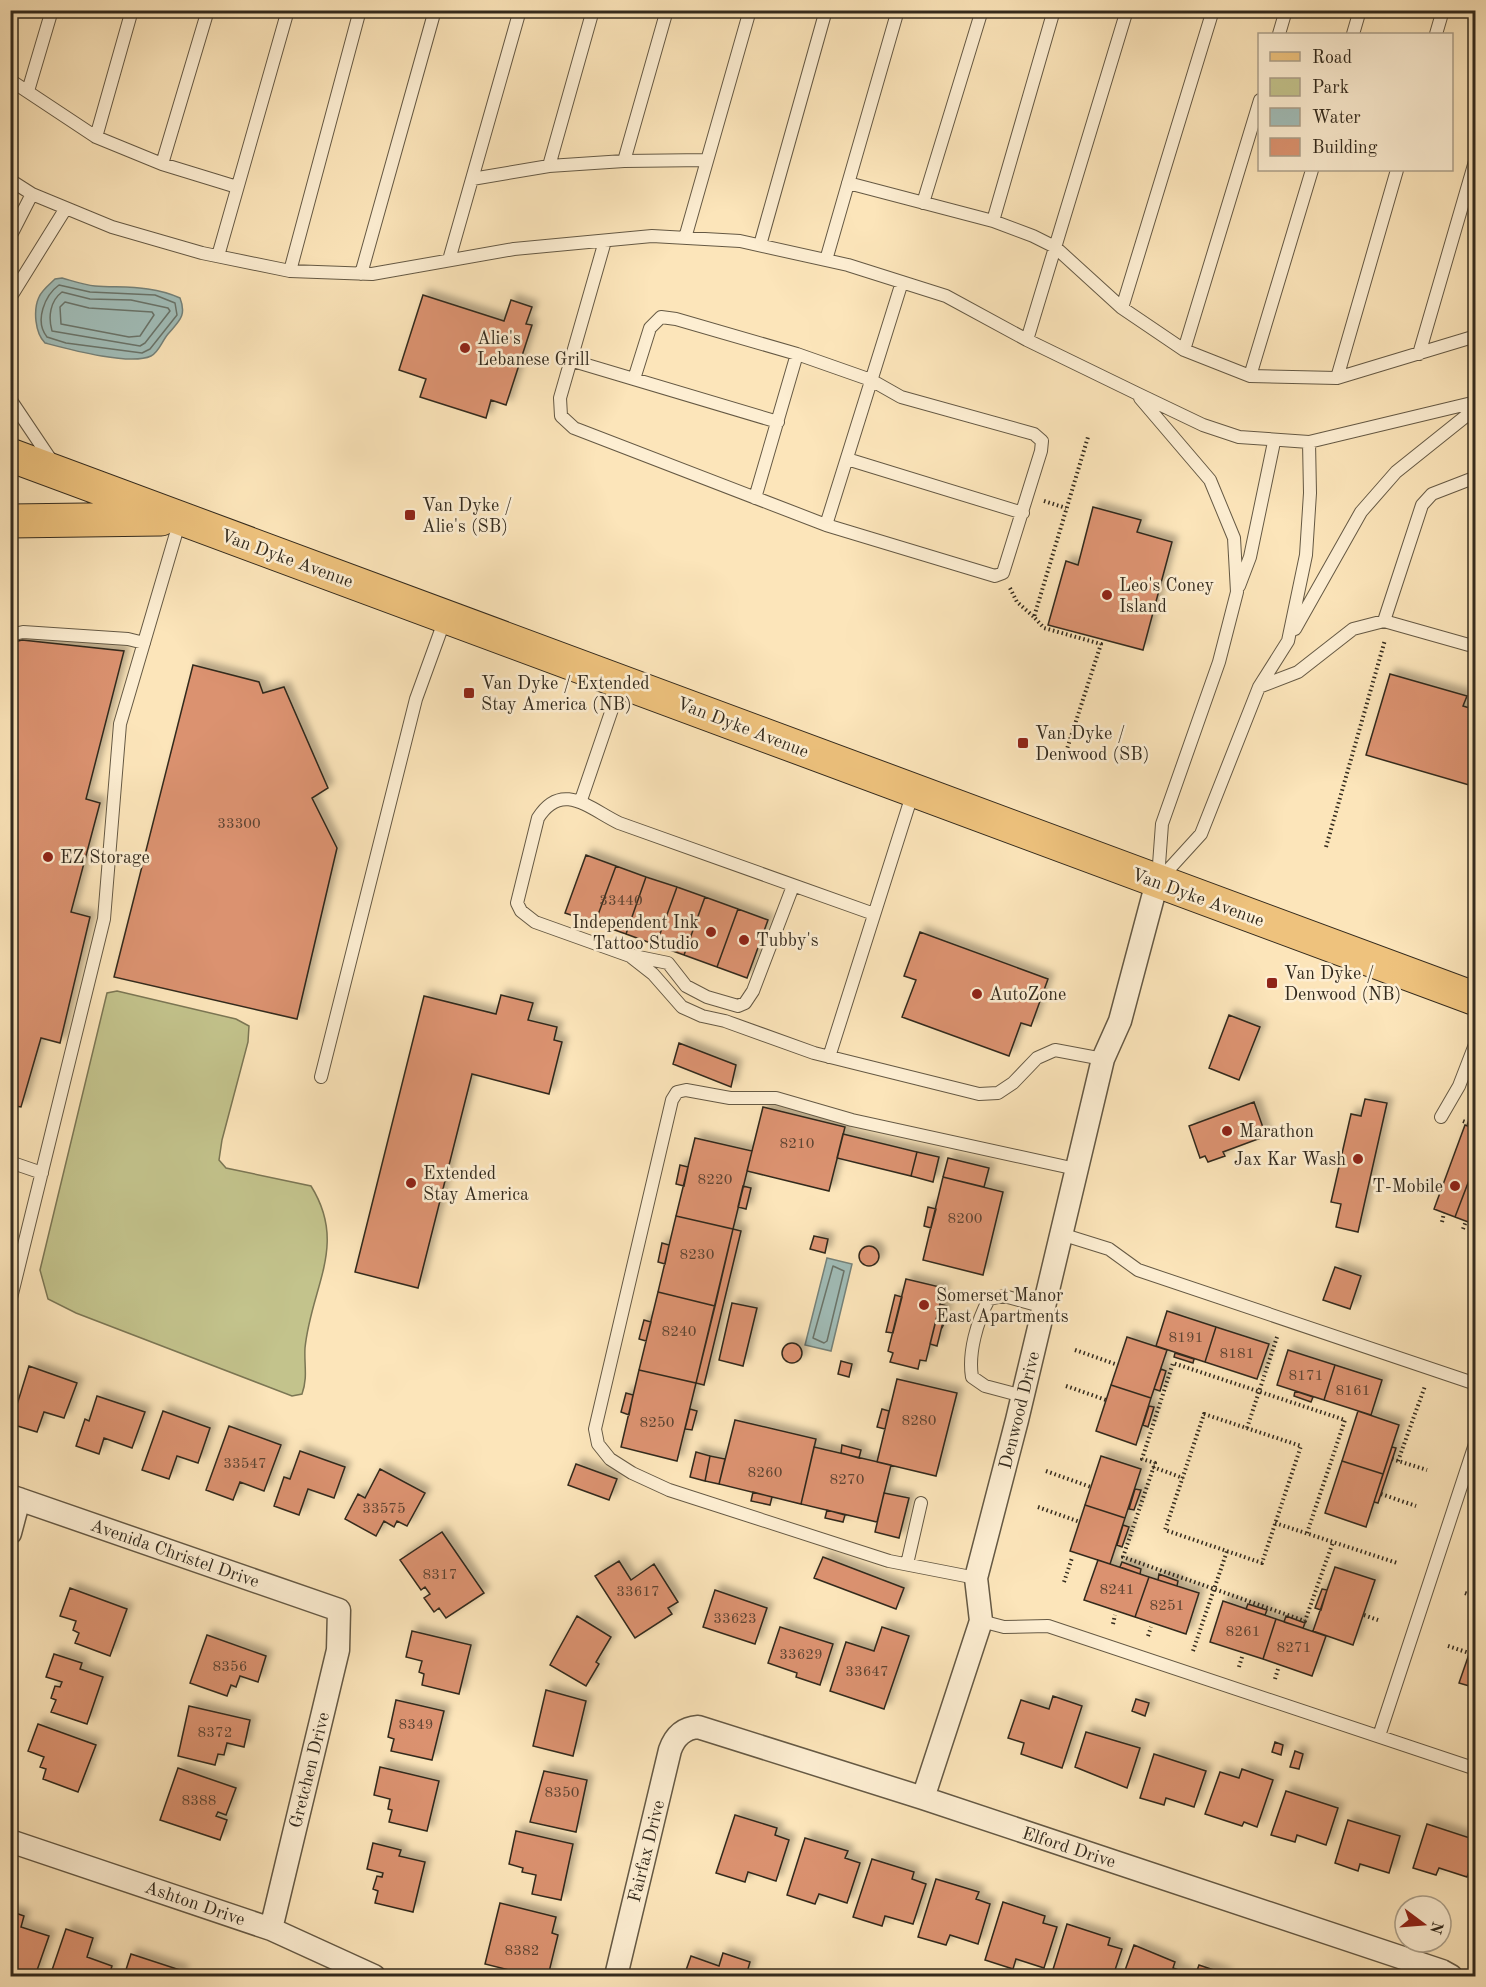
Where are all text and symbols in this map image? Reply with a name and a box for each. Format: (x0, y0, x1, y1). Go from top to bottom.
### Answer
legend (1258, 33, 1453, 171)
text: Road (1312, 49, 1352, 67)
text: Park (1312, 79, 1349, 97)
text: Water (1312, 109, 1361, 127)
text: Building (1312, 139, 1378, 157)
place label: Alie's Lebanese Grill (477, 330, 590, 369)
marker: Alie's Lebanese Grill (458, 341, 472, 355)
place label: Van Dyke / Alie's (SB) (422, 497, 512, 536)
marker: Van Dyke / Alie's (SB) (403, 508, 417, 522)
street label: Van Dyke Avenue (218, 527, 355, 591)
place label: Leo's Coney Island (1119, 577, 1214, 616)
marker: Leo's Coney Island (1100, 588, 1114, 602)
place label: Van Dyke / Extended Stay America (NB) (481, 675, 650, 714)
marker: Van Dyke / Extended Stay America (NB) (462, 686, 476, 700)
street label: Van Dyke Avenue (674, 695, 811, 761)
place label: Van Dyke / Denwood (SB) (1035, 725, 1149, 764)
marker: Van Dyke / Denwood (SB) (1016, 736, 1030, 750)
house number: 33300 (217, 817, 261, 832)
place label: EZ Storage (60, 849, 150, 867)
marker: EZ Storage (41, 850, 55, 864)
street label: Van Dyke Avenue (1129, 866, 1266, 930)
house number: 33440 (599, 894, 643, 909)
place label: Independent Ink Tattoo Studio (572, 914, 699, 953)
marker: Independent Ink Tattoo Studio (704, 925, 718, 939)
place label: Tubby's (756, 932, 819, 950)
marker: Tubby's (737, 933, 751, 947)
place label: Van Dyke / Denwood (NB) (1284, 965, 1401, 1004)
marker: Van Dyke / Denwood (NB) (1265, 976, 1279, 990)
place label: AutoZone (989, 986, 1066, 1004)
marker: AutoZone (970, 987, 984, 1001)
place label: Marathon (1239, 1123, 1314, 1141)
marker: Marathon (1220, 1124, 1234, 1138)
house number: 8210 (780, 1137, 814, 1152)
place label: Jax Kar Wash (1234, 1151, 1346, 1169)
marker: Jax Kar Wash (1351, 1152, 1365, 1166)
place label: Extended Stay America (423, 1165, 529, 1204)
house number: 8220 (698, 1173, 732, 1188)
marker: Extended Stay America (404, 1176, 418, 1190)
place label: T-Mobile (1372, 1178, 1443, 1196)
marker: T-Mobile (1448, 1179, 1462, 1193)
house number: 8200 (948, 1212, 982, 1227)
house number: 8230 (680, 1248, 714, 1263)
place label: Somerset Manor East Apartments (936, 1287, 1069, 1326)
marker: Somerset Manor East Apartments (917, 1298, 931, 1312)
house number: 8240 (662, 1325, 696, 1340)
house number: 8191 (1169, 1331, 1203, 1346)
house number: 8181 (1220, 1347, 1254, 1362)
street label: Denwood Drive (997, 1350, 1043, 1471)
house number: 8171 (1289, 1369, 1323, 1384)
house number: 8161 (1336, 1384, 1370, 1399)
house number: 8280 (902, 1414, 936, 1429)
house number: 8250 (640, 1416, 674, 1431)
house number: 33547 (223, 1457, 267, 1472)
house number: 8260 (748, 1466, 782, 1481)
house number: 8270 (830, 1473, 864, 1488)
house number: 33575 (362, 1502, 406, 1517)
street label: Avenida Christel Drive (88, 1517, 261, 1591)
house number: 8317 (423, 1568, 457, 1583)
house number: 8241 (1100, 1583, 1134, 1598)
house number: 33617 (616, 1585, 660, 1600)
house number: 8251 (1150, 1599, 1184, 1614)
house number: 33623 (713, 1612, 757, 1627)
house number: 8261 (1226, 1625, 1260, 1640)
house number: 8271 (1277, 1641, 1311, 1656)
house number: 33629 (779, 1648, 823, 1663)
house number: 8356 (213, 1660, 247, 1675)
house number: 33647 (845, 1665, 889, 1680)
street label: Gretchen Drive (287, 1710, 333, 1830)
house number: 8349 (399, 1718, 433, 1733)
house number: 8372 (198, 1726, 232, 1741)
house number: 8350 (545, 1786, 579, 1801)
house number: 8388 (182, 1794, 216, 1809)
street label: Fairfax Drive (626, 1798, 668, 1904)
street label: Elford Drive (1020, 1824, 1118, 1872)
street label: Ashton Drive (142, 1878, 247, 1929)
north arrow (1393, 1894, 1453, 1954)
text: N (1426, 1919, 1445, 1936)
house number: 8382 (505, 1944, 539, 1959)

